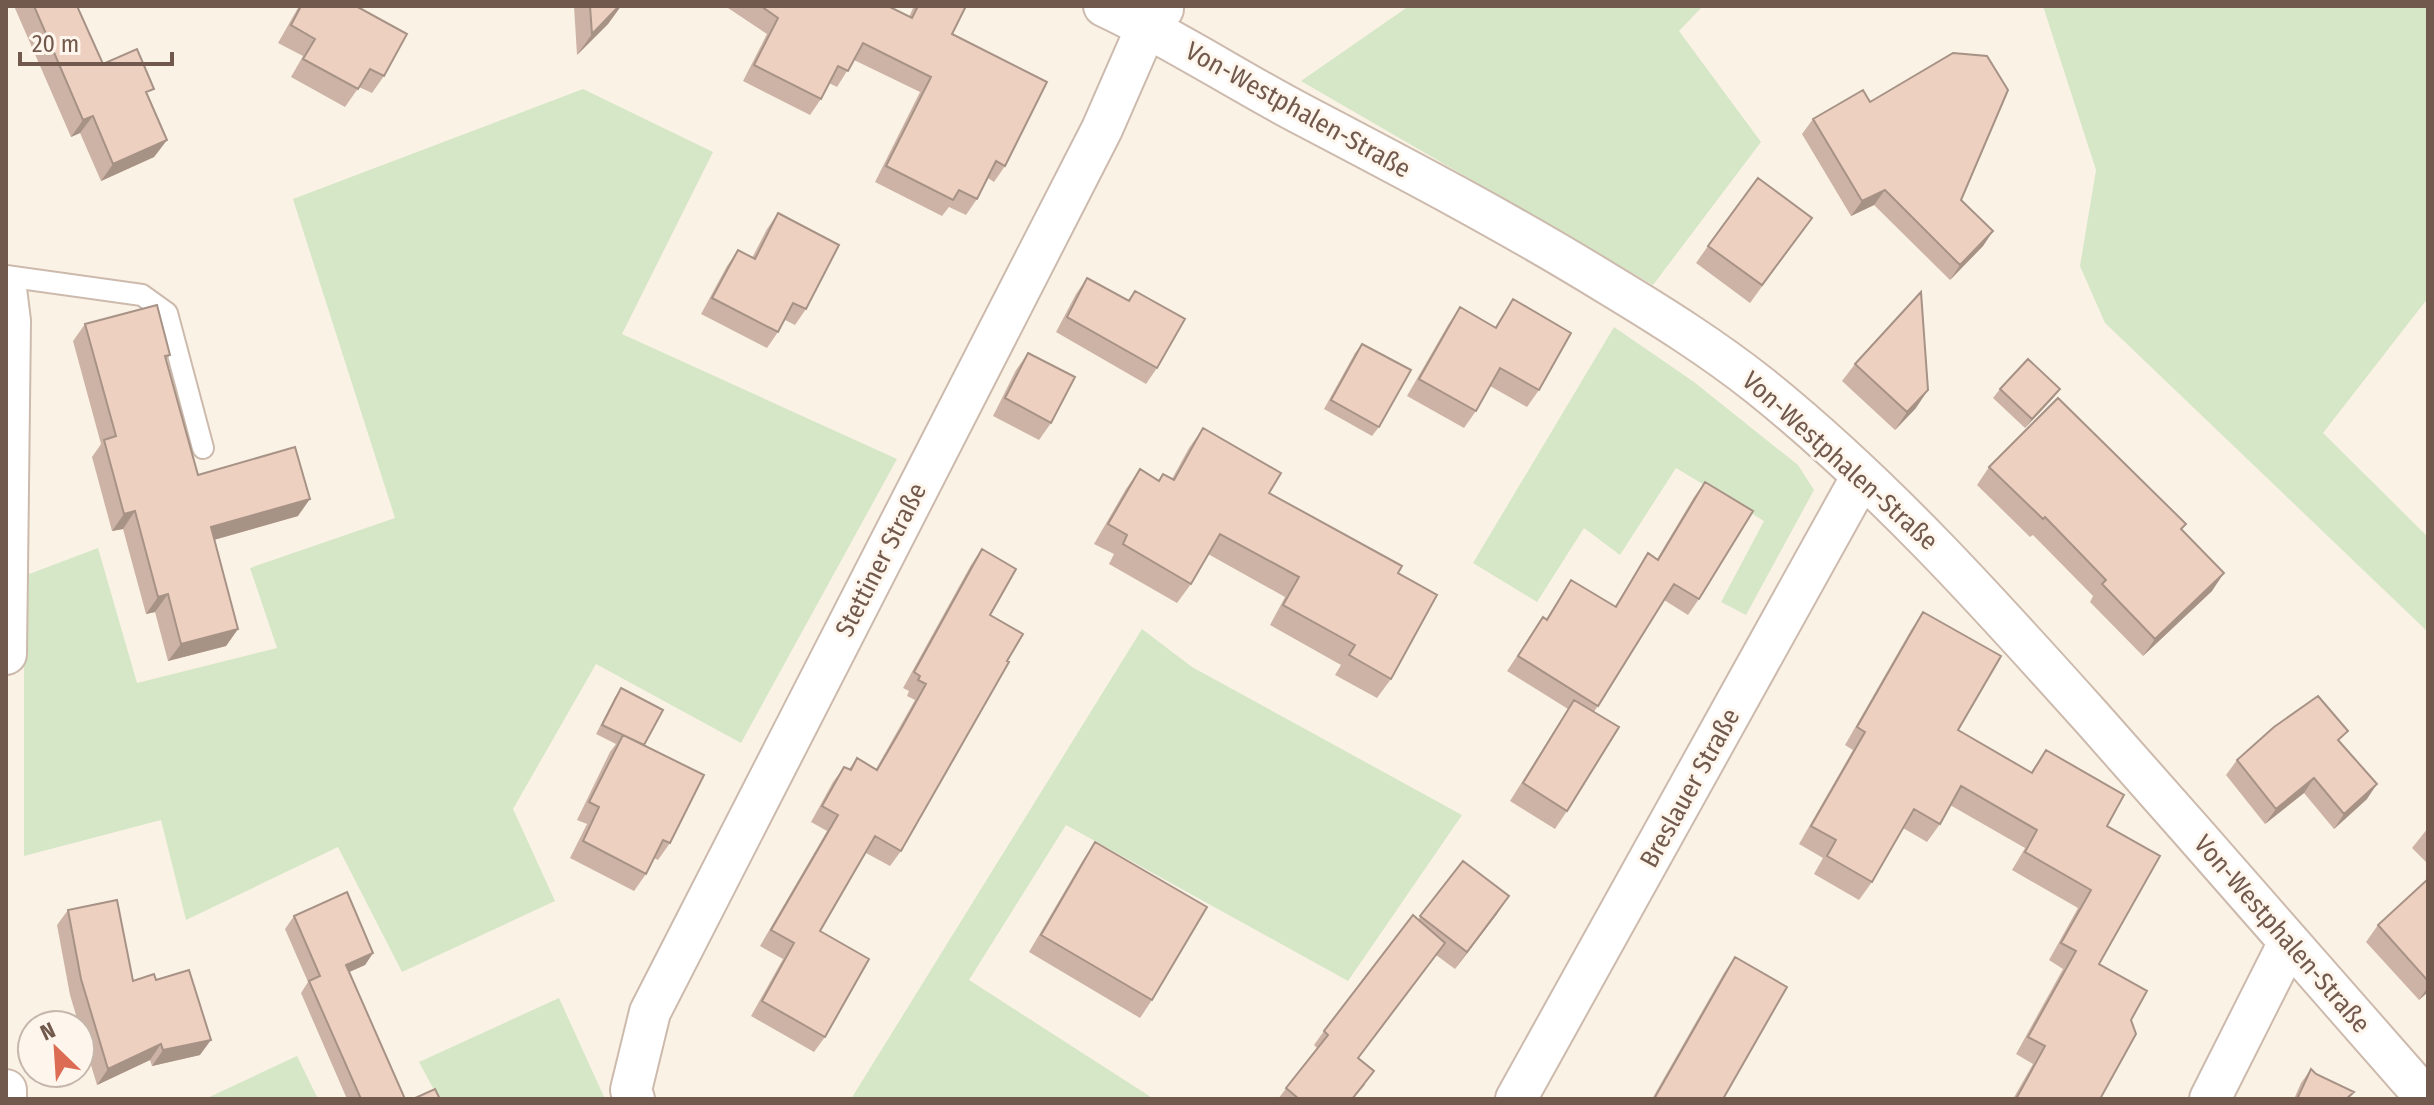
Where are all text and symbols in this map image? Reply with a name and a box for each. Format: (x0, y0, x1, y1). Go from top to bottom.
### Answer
scale bar (20, 16, 172, 66)
text: 20 m (32, 30, 79, 58)
street label: Von-Westphalen-Straße (1180, 35, 1416, 185)
street label: Von-Westphalen-Straße (1736, 365, 1944, 557)
street label: Stettiner Straße (829, 478, 933, 642)
street label: Breslauer Straße (1634, 703, 1746, 873)
street label: Von-Westphalen-Straße (2188, 829, 2376, 1039)
north arrow (16, 1009, 96, 1089)
text: N (36, 1016, 59, 1046)

